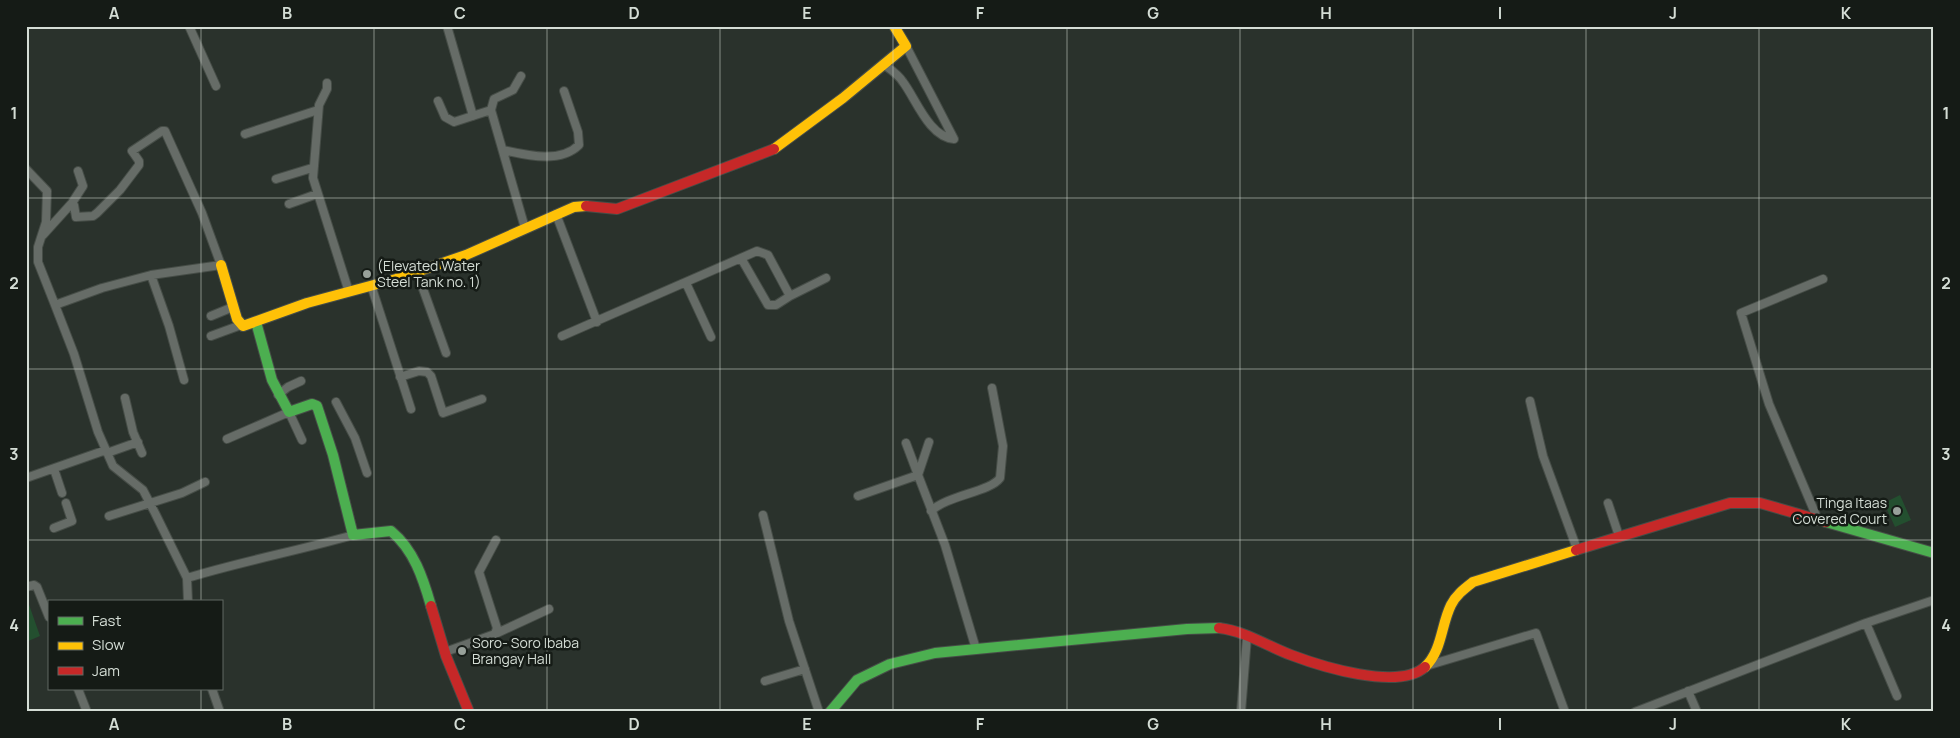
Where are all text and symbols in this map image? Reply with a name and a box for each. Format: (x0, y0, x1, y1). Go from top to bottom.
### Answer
text: A (109, 2, 120, 24)
text: B (282, 2, 292, 24)
text: C (454, 2, 466, 24)
text: D (628, 2, 640, 24)
text: E (802, 2, 812, 24)
text: F (976, 2, 985, 24)
text: G (1147, 2, 1159, 24)
text: H (1320, 2, 1332, 24)
text: I (1498, 2, 1502, 24)
text: J (1669, 2, 1677, 24)
text: K (1841, 2, 1852, 24)
text: 1 (10, 102, 18, 124)
text: 1 (1942, 102, 1950, 124)
place label: (Elevated Water Steel Tank no. 1) (377, 256, 481, 291)
marker: (Elevated Water Steel Tank no. 1) (361, 268, 373, 280)
text: 2 (9, 272, 19, 294)
text: 2 (1941, 272, 1951, 294)
text: 3 (9, 443, 19, 465)
text: 3 (1941, 443, 1951, 465)
place label: Tinga Itaas Covered Court (1793, 493, 1887, 528)
marker: Tinga Itaas Covered Court (1891, 505, 1903, 517)
legend (48, 600, 222, 690)
text: Fast (92, 610, 121, 631)
text: 4 (9, 614, 19, 636)
text: 4 (1941, 614, 1951, 636)
place label: Soro- Soro Ibaba Brangay Hall (472, 633, 579, 668)
text: Slow (92, 634, 125, 655)
marker: Soro- Soro Ibaba Brangay Hall (456, 645, 468, 657)
text: Jam (92, 660, 120, 681)
text: A (109, 713, 120, 735)
text: B (282, 713, 292, 735)
text: C (454, 713, 466, 735)
text: D (628, 713, 640, 735)
text: E (802, 713, 812, 735)
text: F (976, 713, 985, 735)
text: G (1147, 713, 1159, 735)
text: H (1320, 713, 1332, 735)
text: I (1498, 713, 1502, 735)
text: J (1669, 713, 1677, 735)
text: K (1841, 713, 1852, 735)

